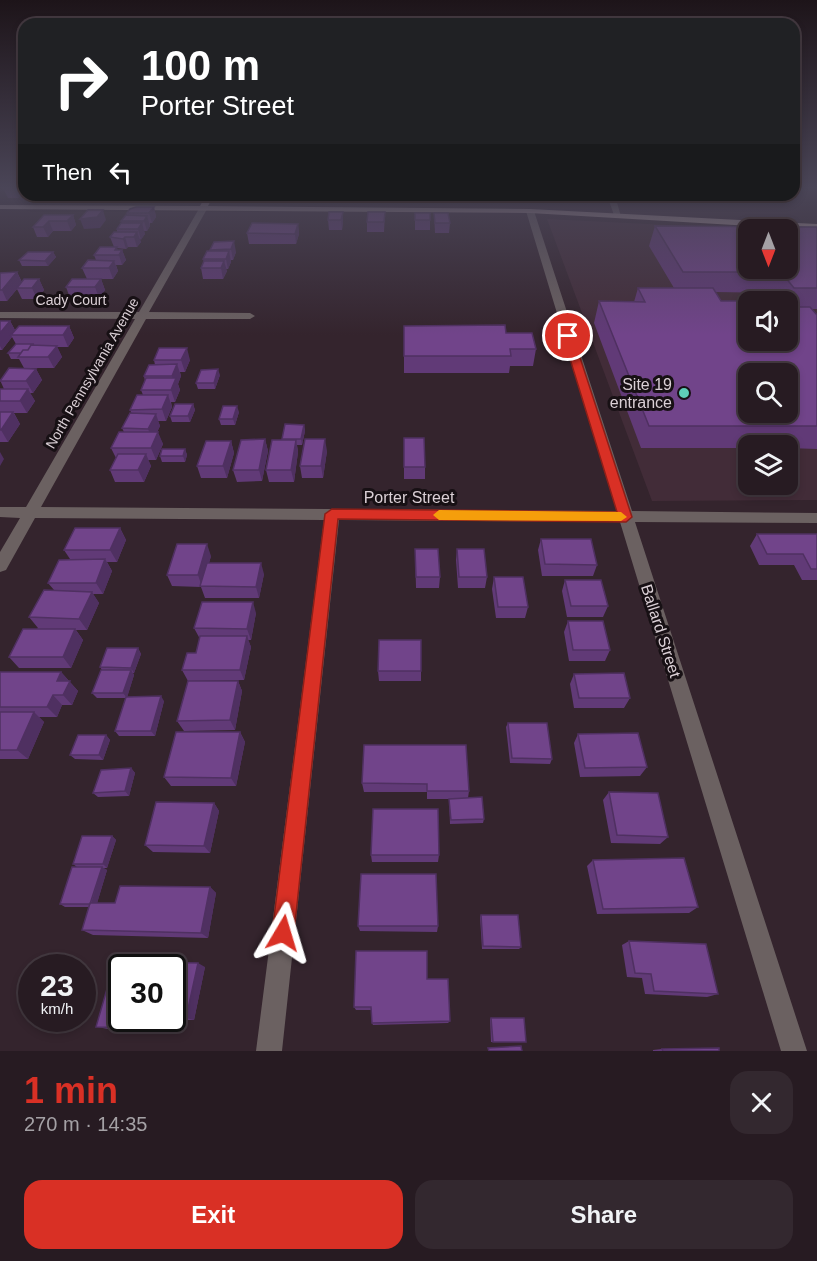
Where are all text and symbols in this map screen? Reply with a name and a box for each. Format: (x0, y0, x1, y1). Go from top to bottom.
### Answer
icon: right (42, 42, 120, 120)
text: 100 m (141, 42, 260, 89)
text: Porter Street (141, 91, 294, 121)
icon: left (104, 156, 137, 189)
text: Then (42, 160, 92, 185)
north arrow (738, 219, 798, 279)
map controls (738, 219, 798, 495)
button: sound (738, 291, 798, 351)
street label: Cady Court (36, 292, 107, 308)
street label: North Pennsylvania Avenue (42, 294, 142, 451)
pin (542, 310, 593, 361)
icon: arrive (551, 319, 584, 352)
button: search (738, 363, 798, 423)
place label: Site 19 entrance (610, 376, 672, 411)
marker: Site 19 entrance (677, 386, 691, 400)
button: layers (738, 435, 798, 495)
street label: Porter Street (364, 489, 455, 506)
street label: Ballard Street (638, 582, 684, 680)
position arrow (251, 901, 315, 965)
speed limit sign: 30 (108, 954, 186, 1032)
text: 23 (40, 969, 74, 1002)
text: km/h (41, 1000, 73, 1017)
text: 1 min (24, 1070, 118, 1111)
button: close (730, 1071, 793, 1134)
text: 270 m · 14:35 (24, 1113, 147, 1135)
button: Exit (24, 1180, 403, 1249)
button: Share (415, 1180, 793, 1249)

